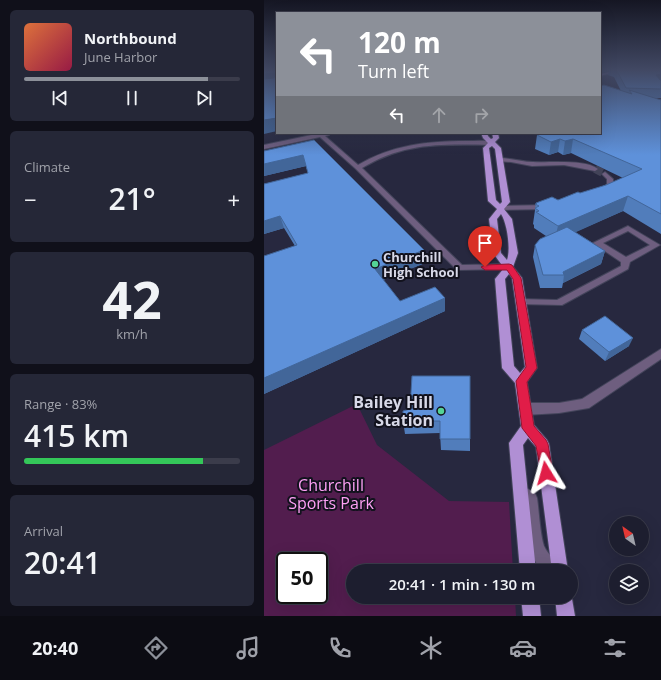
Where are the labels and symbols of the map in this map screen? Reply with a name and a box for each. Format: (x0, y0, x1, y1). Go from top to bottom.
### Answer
pin (468, 226, 502, 267)
place label: Churchill High School (383, 248, 459, 281)
marker: Churchill High School (370, 259, 380, 269)
place label: Bailey Hill Station (353, 391, 433, 431)
marker: Bailey Hill Station (436, 406, 446, 416)
position arrow (525, 452, 567, 494)
park label: Churchill Sports Park (288, 474, 374, 514)
north arrow (609, 516, 649, 556)
speed limit sign: 50 (276, 552, 328, 604)

